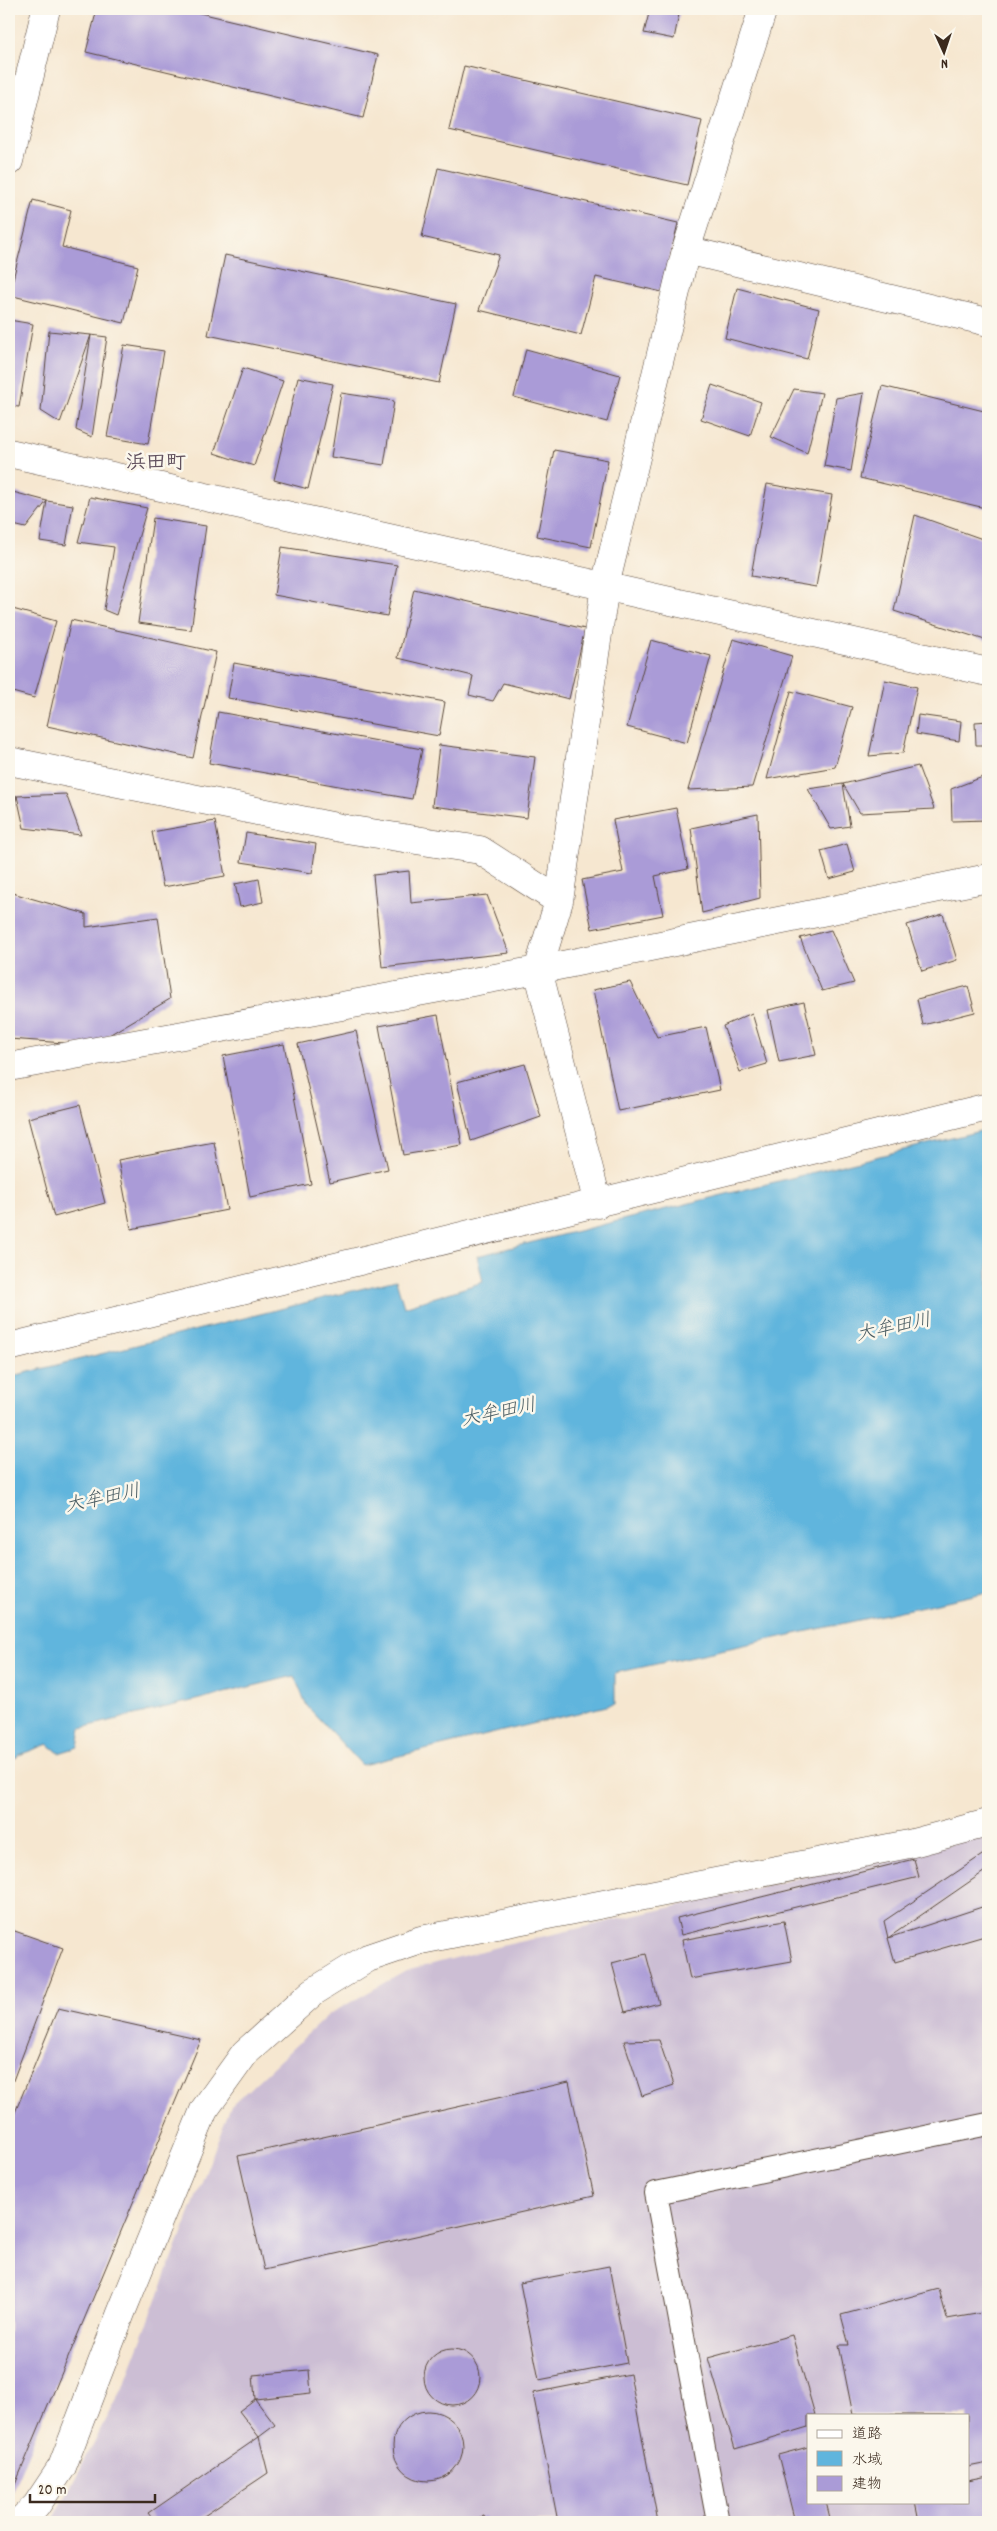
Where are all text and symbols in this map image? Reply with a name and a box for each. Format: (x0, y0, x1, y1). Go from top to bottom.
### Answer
north arrow (920, 28, 970, 78)
text: N (941, 53, 949, 73)
district label: 浜田町 (126, 450, 186, 478)
water label: 大牟田川 (854, 1308, 934, 1350)
water label: 大牟田川 (459, 1393, 539, 1435)
water label: 大牟田川 (63, 1479, 143, 1521)
legend (807, 2414, 970, 2504)
text: 道路 (852, 2424, 882, 2446)
text: 水域 (852, 2450, 882, 2472)
scale bar (30, 2471, 155, 2503)
text: 建物 (852, 2474, 882, 2496)
text: 20 m (38, 2480, 66, 2502)

